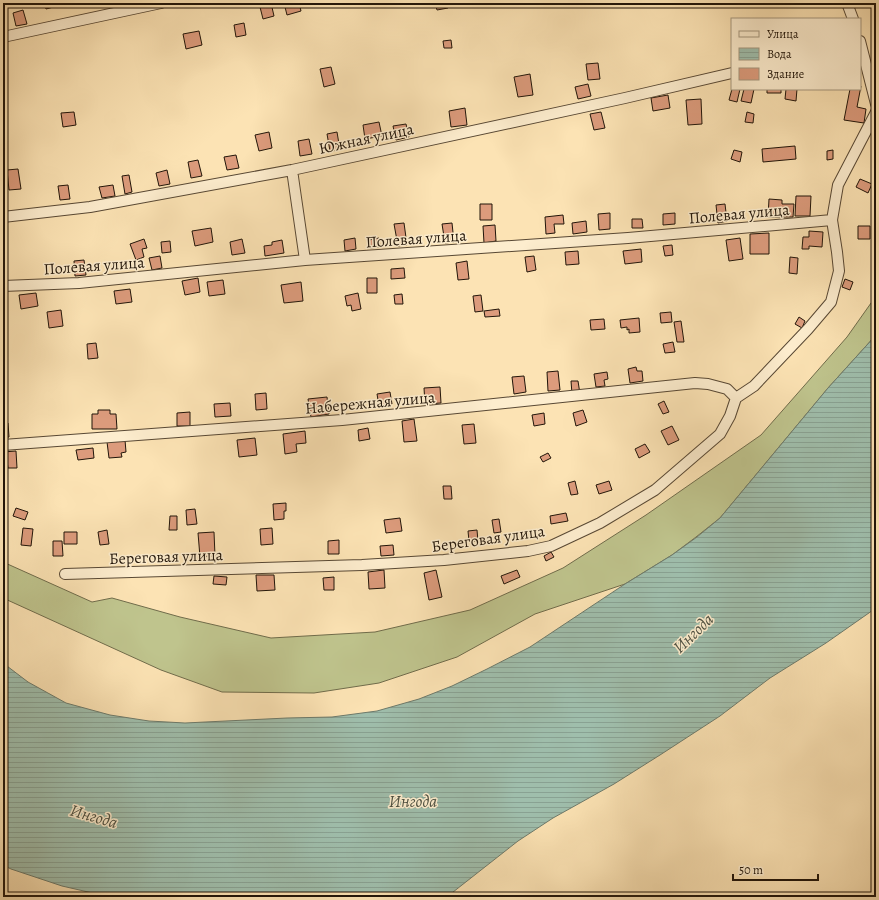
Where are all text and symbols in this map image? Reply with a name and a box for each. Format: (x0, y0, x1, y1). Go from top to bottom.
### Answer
legend (731, 18, 861, 90)
text: Улица (767, 26, 799, 42)
text: Вода (767, 46, 792, 62)
text: Здание (767, 66, 804, 82)
street label: Южная улица (317, 118, 416, 160)
street label: Полевая улица (688, 199, 791, 229)
street label: Полевая улица (365, 224, 468, 253)
street label: Полевая улица (43, 251, 146, 280)
street label: Набережная улица (304, 386, 437, 420)
street label: Береговая улица (430, 520, 547, 558)
street label: Береговая улица (109, 544, 224, 570)
water label: Ингода (668, 608, 719, 658)
water label: Ингода (389, 790, 437, 813)
water label: Ингода (67, 799, 120, 834)
scale bar (733, 856, 818, 882)
text: 50 m (739, 862, 763, 878)

